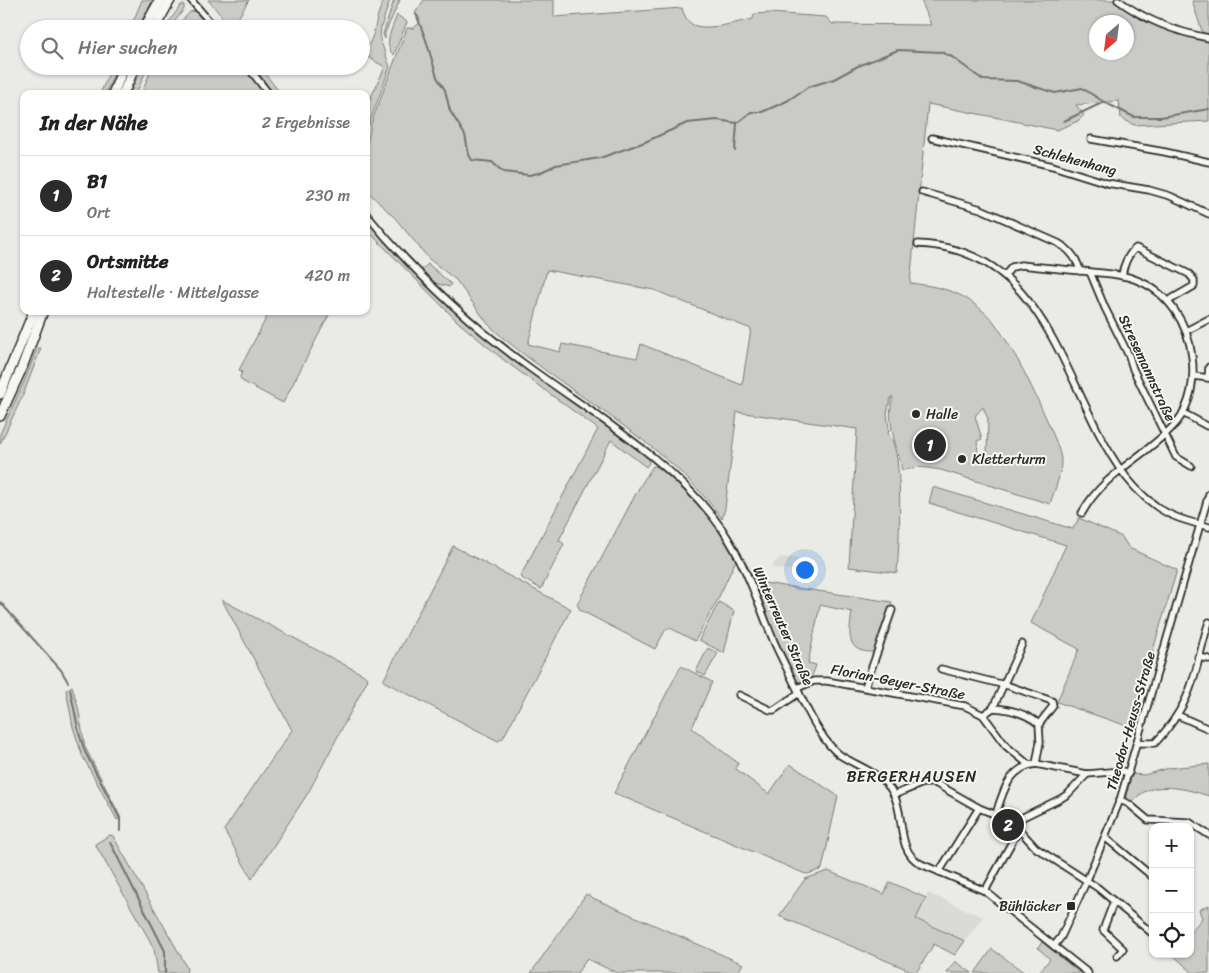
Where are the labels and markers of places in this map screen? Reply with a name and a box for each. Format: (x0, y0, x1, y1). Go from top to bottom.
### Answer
place label: Halle (926, 402, 958, 427)
marker: Halle (910, 408, 922, 420)
pin: 1 (914, 426, 946, 464)
place label: Kletterturm (972, 447, 1046, 472)
marker: Kletterturm (956, 453, 968, 465)
pin: 2 (992, 806, 1024, 844)
place label: Bühläcker (999, 894, 1062, 919)
marker: Bühläcker (1065, 900, 1077, 912)

